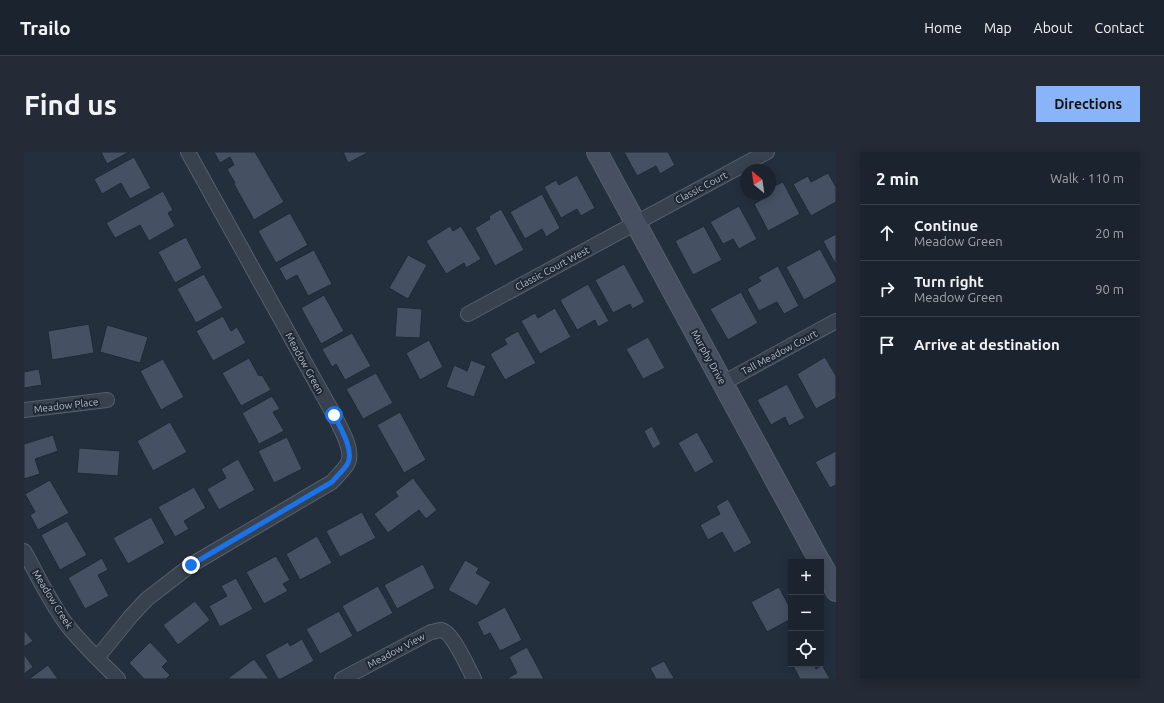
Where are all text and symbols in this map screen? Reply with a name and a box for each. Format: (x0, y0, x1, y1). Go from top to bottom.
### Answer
text: Trailo (20, 17, 71, 39)
text: Home (924, 20, 962, 36)
text: Map (984, 20, 1012, 36)
text: About (1034, 20, 1073, 36)
text: Contact (1095, 20, 1144, 36)
button: Directions (1036, 86, 1140, 122)
text: Find us (24, 89, 117, 120)
north arrow (740, 164, 776, 200)
street label: Classic Court (673, 169, 729, 206)
text: 2 min (876, 169, 919, 188)
text: Walk · 110 m (1050, 171, 1124, 185)
text: Continue (914, 217, 978, 234)
icon: ahead (876, 222, 898, 244)
text: 20 m (1095, 226, 1124, 240)
text: Meadow Green (914, 234, 1003, 248)
street label: Classic Court West (513, 244, 591, 293)
text: Turn right (914, 273, 984, 290)
icon: right (876, 278, 898, 300)
text: 90 m (1095, 282, 1124, 296)
text: Meadow Green (914, 290, 1003, 304)
street label: Murphy Drive (689, 328, 728, 386)
street label: Tall Meadow Court (739, 328, 819, 377)
street label: Meadow Green (283, 331, 326, 396)
icon: arrive (876, 334, 898, 356)
text: Arrive at destination (914, 336, 1060, 353)
street label: Meadow Place (33, 396, 99, 415)
route start (325, 406, 343, 424)
route end (182, 556, 200, 574)
map controls (788, 559, 824, 667)
button: + (788, 559, 824, 595)
street label: Meadow Creek (30, 568, 75, 631)
button: − (788, 595, 824, 631)
street label: Meadow View (366, 631, 427, 670)
button: locate (788, 631, 824, 667)

